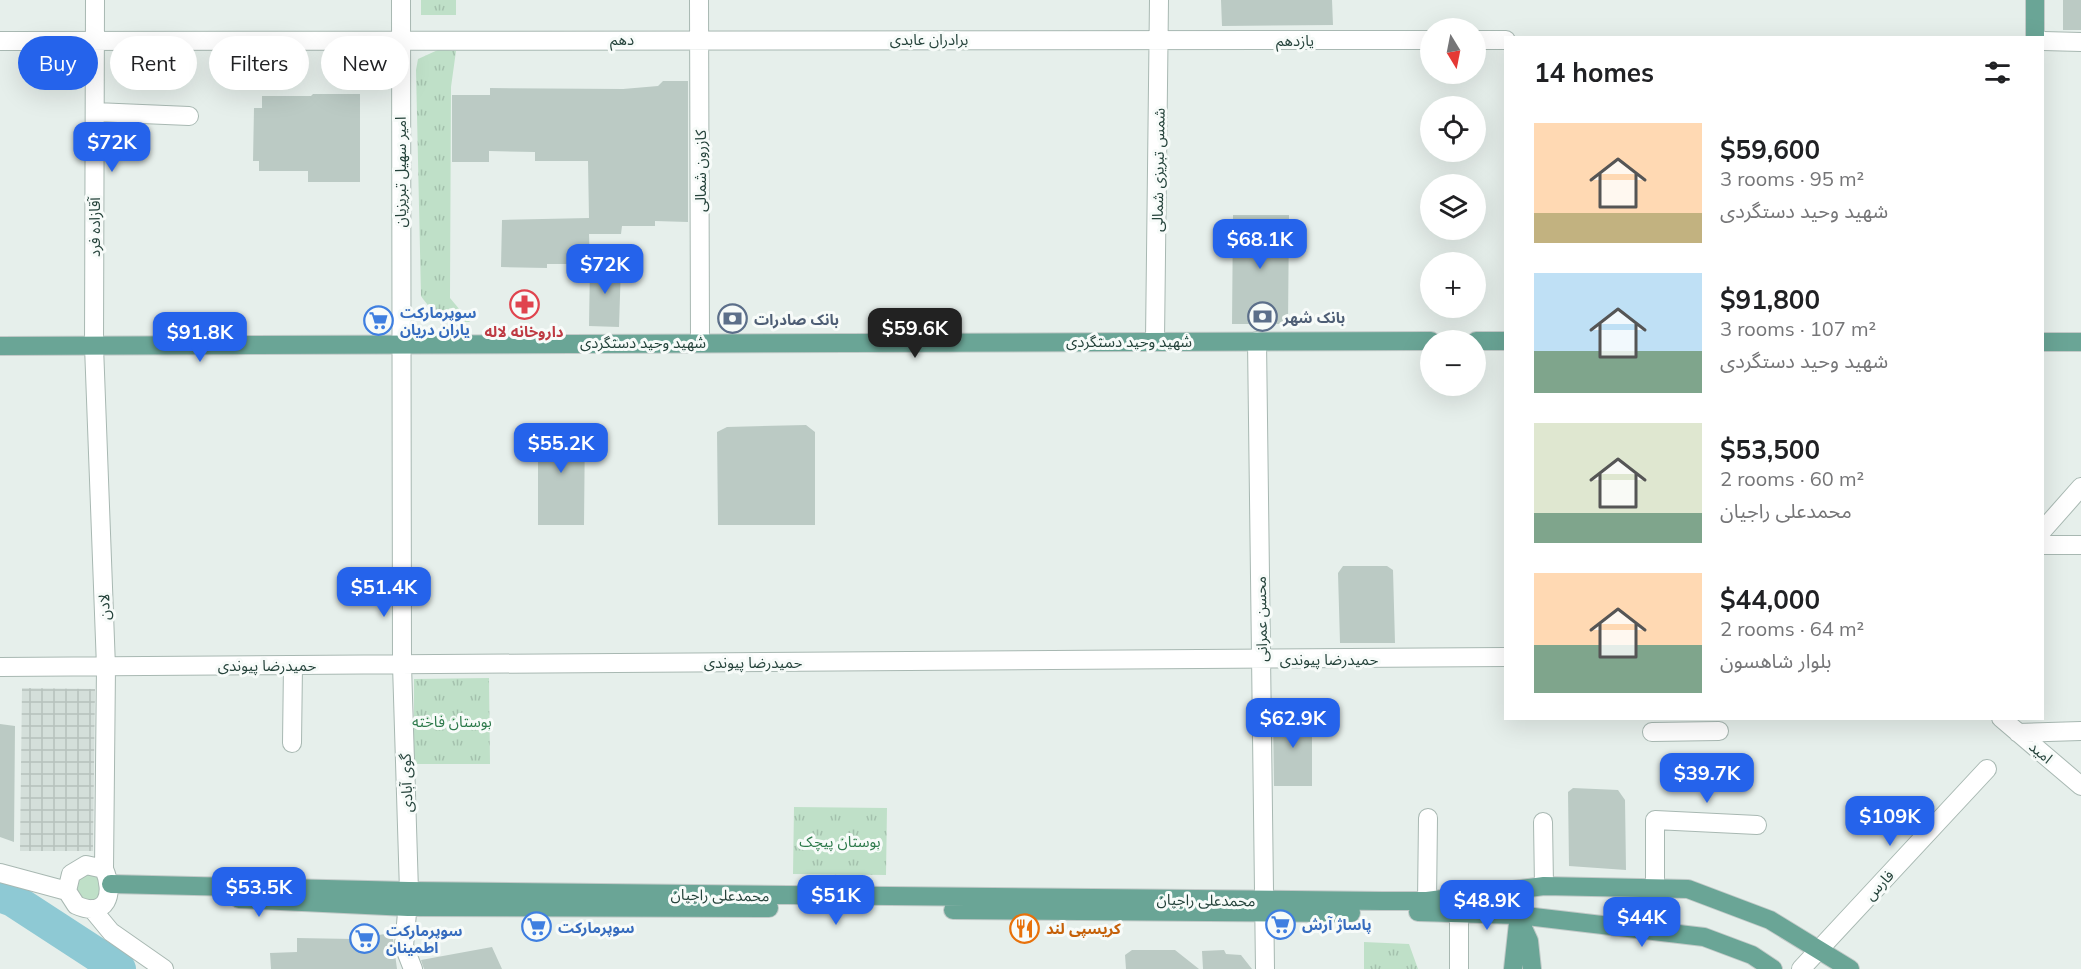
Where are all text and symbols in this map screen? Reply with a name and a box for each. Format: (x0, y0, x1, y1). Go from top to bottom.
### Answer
north arrow (1420, 18, 1486, 84)
map controls (1420, 18, 1486, 396)
street label: دهم (610, 30, 634, 51)
street label: برادران عابدی (890, 30, 968, 49)
street label: یازدهم (1276, 31, 1314, 52)
chip: Buy (18, 36, 98, 90)
chip: Rent (110, 36, 197, 90)
chip: Filters (209, 36, 309, 90)
chip: New (321, 36, 409, 90)
text: 14 homes (1534, 56, 1654, 89)
icon: filters (1981, 56, 2014, 89)
button: locate (1420, 96, 1486, 162)
street label: شمس تبریزی شمالی (1147, 108, 1169, 232)
street label: امیر سهیل تبریزیان (391, 117, 410, 227)
pin: $72K (76, 122, 148, 173)
text: $72K (87, 129, 137, 154)
street label: کازرون شمالی (691, 129, 710, 212)
text: $59,600 (1720, 133, 1820, 166)
icon: home (1582, 147, 1654, 219)
text: 3 rooms · 95 m² (1720, 166, 1864, 191)
button: layers (1420, 174, 1486, 240)
street label: آقازاده فرد (85, 196, 104, 257)
text: شهید وحید دستگردی (1720, 198, 1888, 223)
pin: $68.1K (1211, 219, 1309, 270)
text: $68.1K (1227, 226, 1293, 251)
pin: $72K (569, 244, 641, 295)
text: $72K (580, 251, 630, 276)
button: + (1420, 252, 1486, 318)
text: $91,800 (1720, 283, 1820, 316)
pharmacy icon: داروخانه لاله (508, 288, 540, 320)
icon: home (1582, 297, 1654, 369)
bank icon: بانک شهر (1246, 301, 1278, 333)
place label: سوپرمارکت یاران دریان (400, 303, 477, 339)
bank icon: بانک صادرات (717, 303, 749, 335)
supermarket icon: سوپرمارکت یاران دریان (363, 305, 395, 337)
pin: $59.6K (866, 308, 964, 359)
place label: بانک شهر (1282, 308, 1345, 327)
place label: بانک صادرات (754, 310, 839, 329)
pin: $91.8K (151, 312, 249, 363)
text: $59.6K (882, 315, 948, 340)
text: 3 rooms · 107 m² (1720, 316, 1876, 341)
text: $91.8K (167, 319, 233, 344)
place label: داروخانه لاله (484, 322, 564, 341)
button: − (1420, 330, 1486, 396)
street label: شهید وحید دستگردی (1066, 332, 1192, 351)
street label: شهید وحید دستگردی (580, 333, 706, 352)
text: شهید وحید دستگردی (1720, 348, 1888, 373)
pin: $55.2K (512, 423, 610, 474)
text: $55.2K (528, 430, 594, 455)
text: $53,500 (1720, 433, 1820, 466)
icon: home (1582, 447, 1654, 519)
text: 2 rooms · 60 m² (1720, 466, 1864, 491)
text: محمدعلی راجیان (1720, 498, 1852, 523)
pin: $51.4K (335, 567, 433, 618)
text: $51.4K (351, 574, 417, 599)
street label: محسن عمرانی (1251, 576, 1271, 662)
text: $44,000 (1720, 583, 1820, 616)
street label: لادن (94, 594, 114, 620)
icon: home (1582, 597, 1654, 669)
text: 2 rooms · 64 m² (1720, 616, 1864, 641)
text: بلوار شاهسون (1720, 648, 1831, 673)
street label: حمیدرضا پیوندی (1280, 650, 1378, 670)
street label: حمیدرضا پیوندی (704, 653, 802, 673)
street label: حمیدرضا پیوندی (218, 656, 316, 676)
pin: $62.9K (1244, 698, 1342, 749)
text: $62.9K (1260, 705, 1326, 730)
park label: بوستان فاخته (412, 712, 492, 731)
street label: امید (2025, 737, 2057, 767)
street label: گوی آبادی (395, 752, 417, 813)
pin: $39.7K (1658, 753, 1756, 804)
text: $39.7K (1674, 760, 1740, 785)
pin: $109K (1848, 796, 1932, 847)
text: $109K (1859, 803, 1921, 828)
park label: بوستان پیچک (799, 832, 881, 852)
street label: فارس (1860, 866, 1898, 904)
pin: $53.5K (210, 867, 308, 918)
text: $53.5K (226, 874, 292, 899)
pin: $51K (800, 875, 872, 926)
pin: $48.9K (1438, 880, 1536, 931)
text: $51K (811, 882, 861, 907)
street label: محمدعلی راجیان (670, 885, 770, 905)
text: $48.9K (1454, 887, 1520, 912)
street label: محمدعلی راجیان (1156, 890, 1256, 910)
pin: $44K (1606, 897, 1678, 948)
text: $44K (1617, 904, 1667, 929)
supermarket icon: پاساژ آرش (1265, 908, 1297, 940)
supermarket icon: سوپرمارکت (521, 911, 553, 943)
restaurant icon: کریسپی لند (1009, 912, 1041, 944)
place label: پاساژ آرش (1302, 915, 1372, 934)
place label: سوپرمارکت (558, 918, 635, 937)
place label: کریسپی لند (1046, 919, 1121, 938)
place label: سوپرمارکت اطمینان (386, 921, 463, 957)
supermarket icon: سوپرمارکت اطمینان (349, 923, 381, 955)

